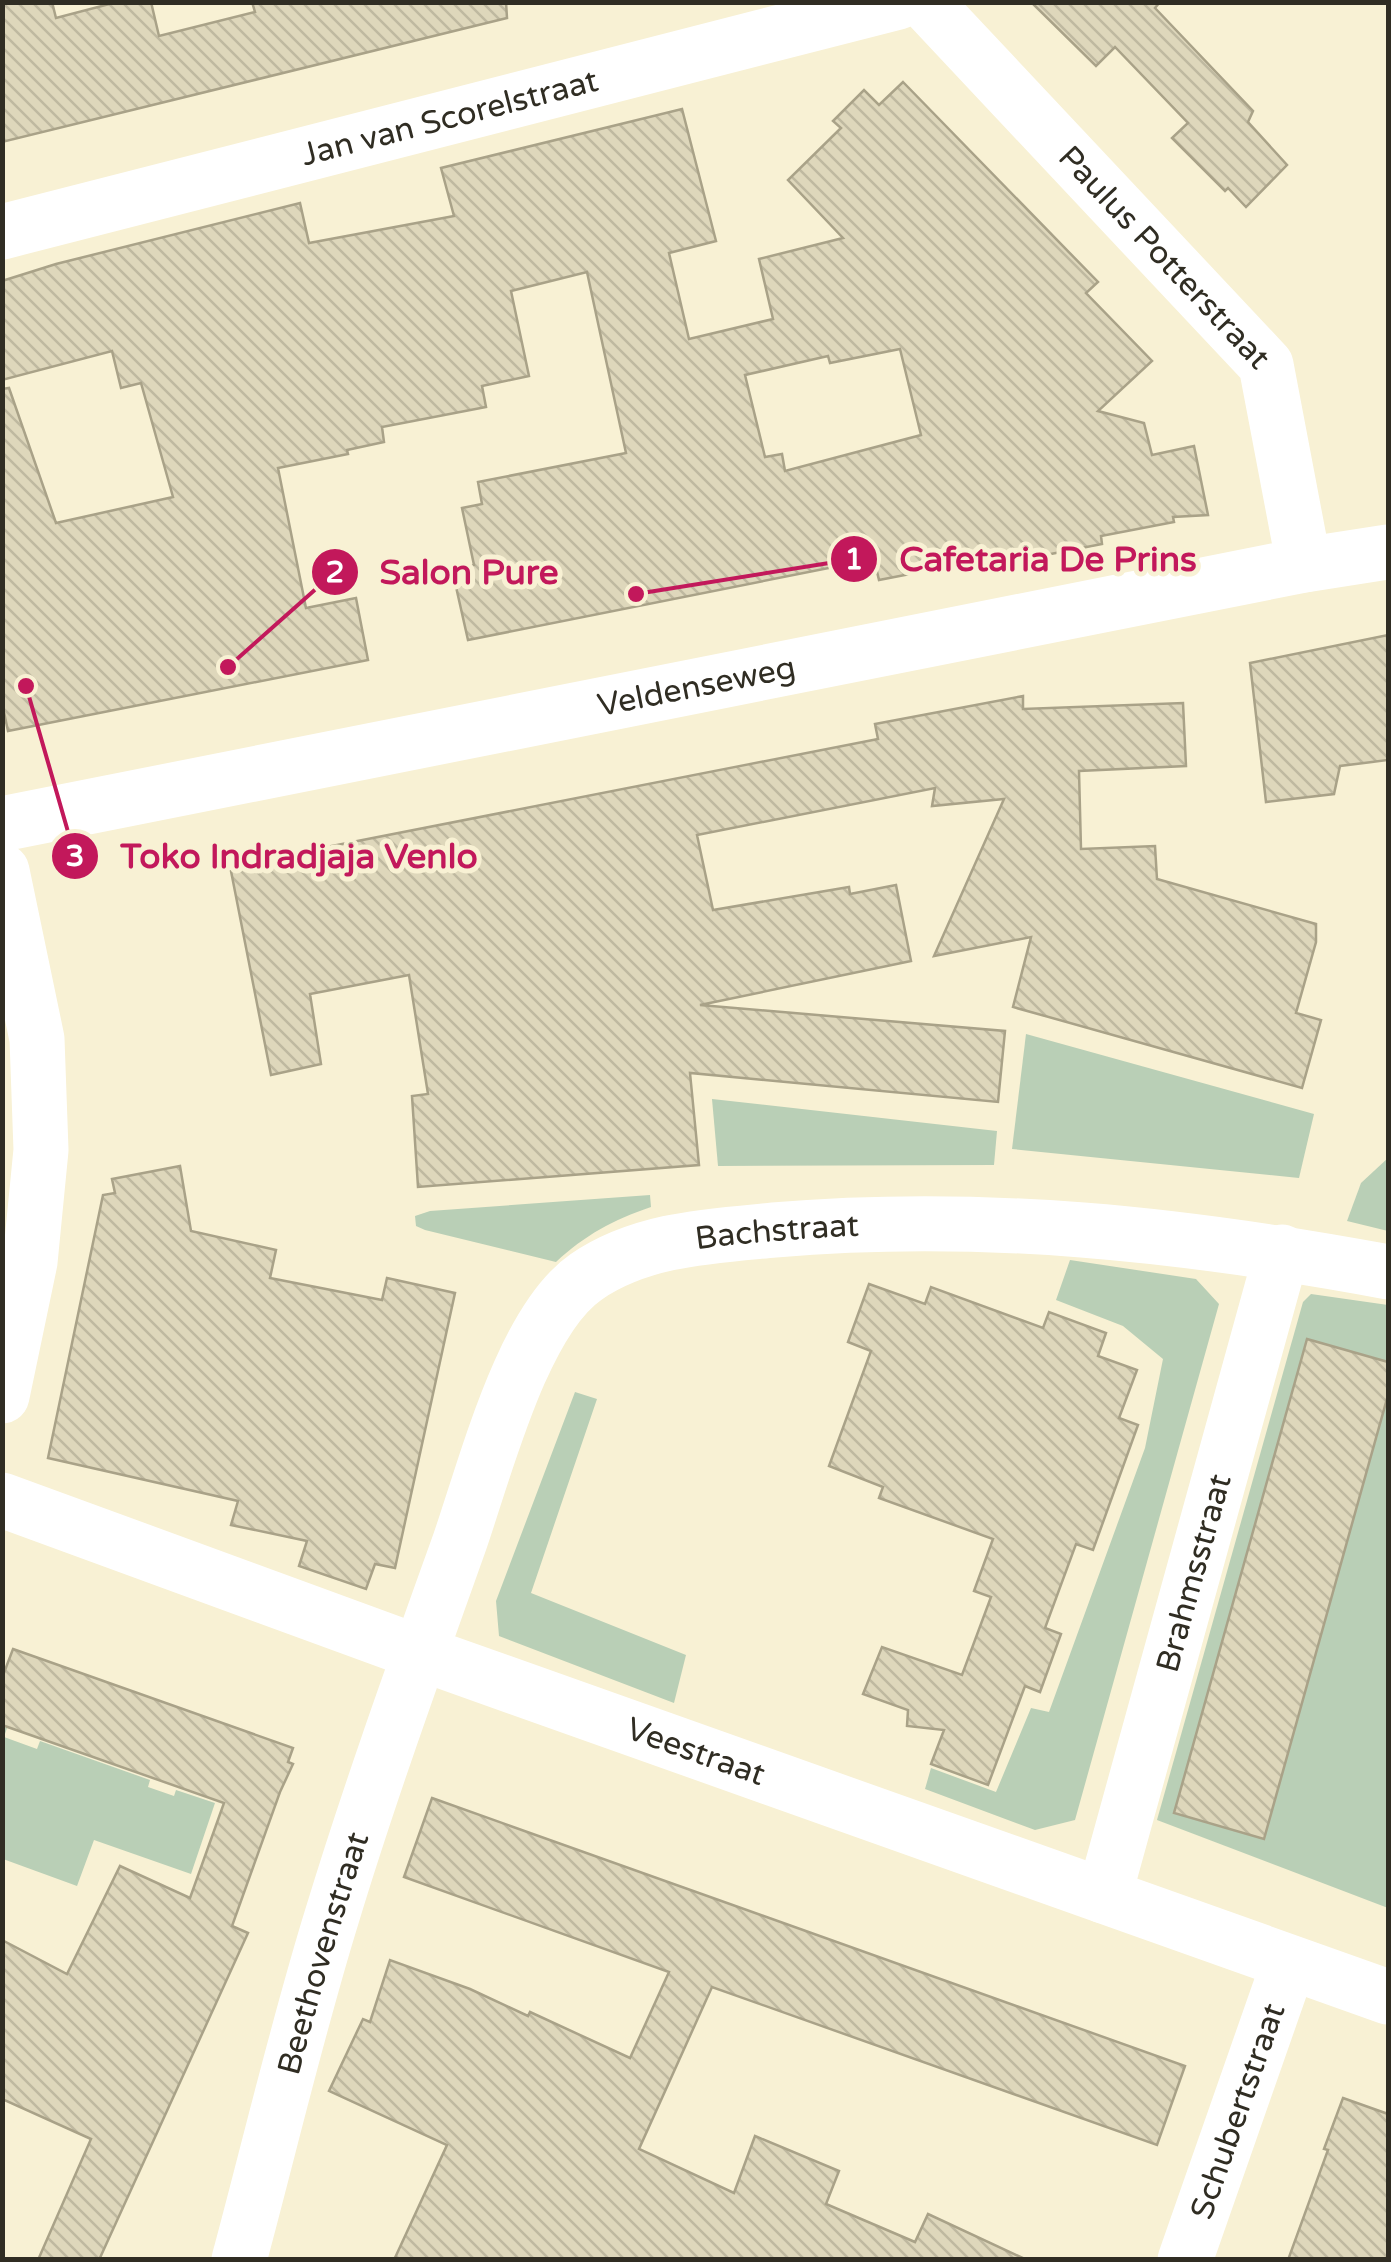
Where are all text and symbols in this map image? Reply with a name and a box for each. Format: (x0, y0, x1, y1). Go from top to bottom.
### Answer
street label: Jan van Scorelstraat (297, 62, 602, 174)
street label: Paulus Potterstraat (1050, 138, 1278, 377)
callout: Cafetaria De Prins (829, 526, 1216, 591)
callout: Salon Pure (310, 539, 579, 604)
text: Cafetaria De Prins (899, 539, 1197, 581)
text: 1 (845, 541, 863, 578)
text: Salon Pure (380, 552, 558, 594)
text: 2 (326, 554, 344, 591)
street label: Veldenseweg (594, 649, 799, 725)
callout: Toko Indradjaja Venlo (50, 823, 498, 888)
text: Toko Indradjaja Venlo (119, 836, 478, 878)
text: 3 (66, 838, 84, 875)
street label: Bachstraat (693, 1207, 860, 1258)
street label: Brahmsstraat (1149, 1470, 1240, 1677)
street label: Veestraat (621, 1710, 770, 1794)
street label: Beethovenstraat (270, 1827, 377, 2079)
street label: Schubertstraat (1183, 1998, 1293, 2224)

